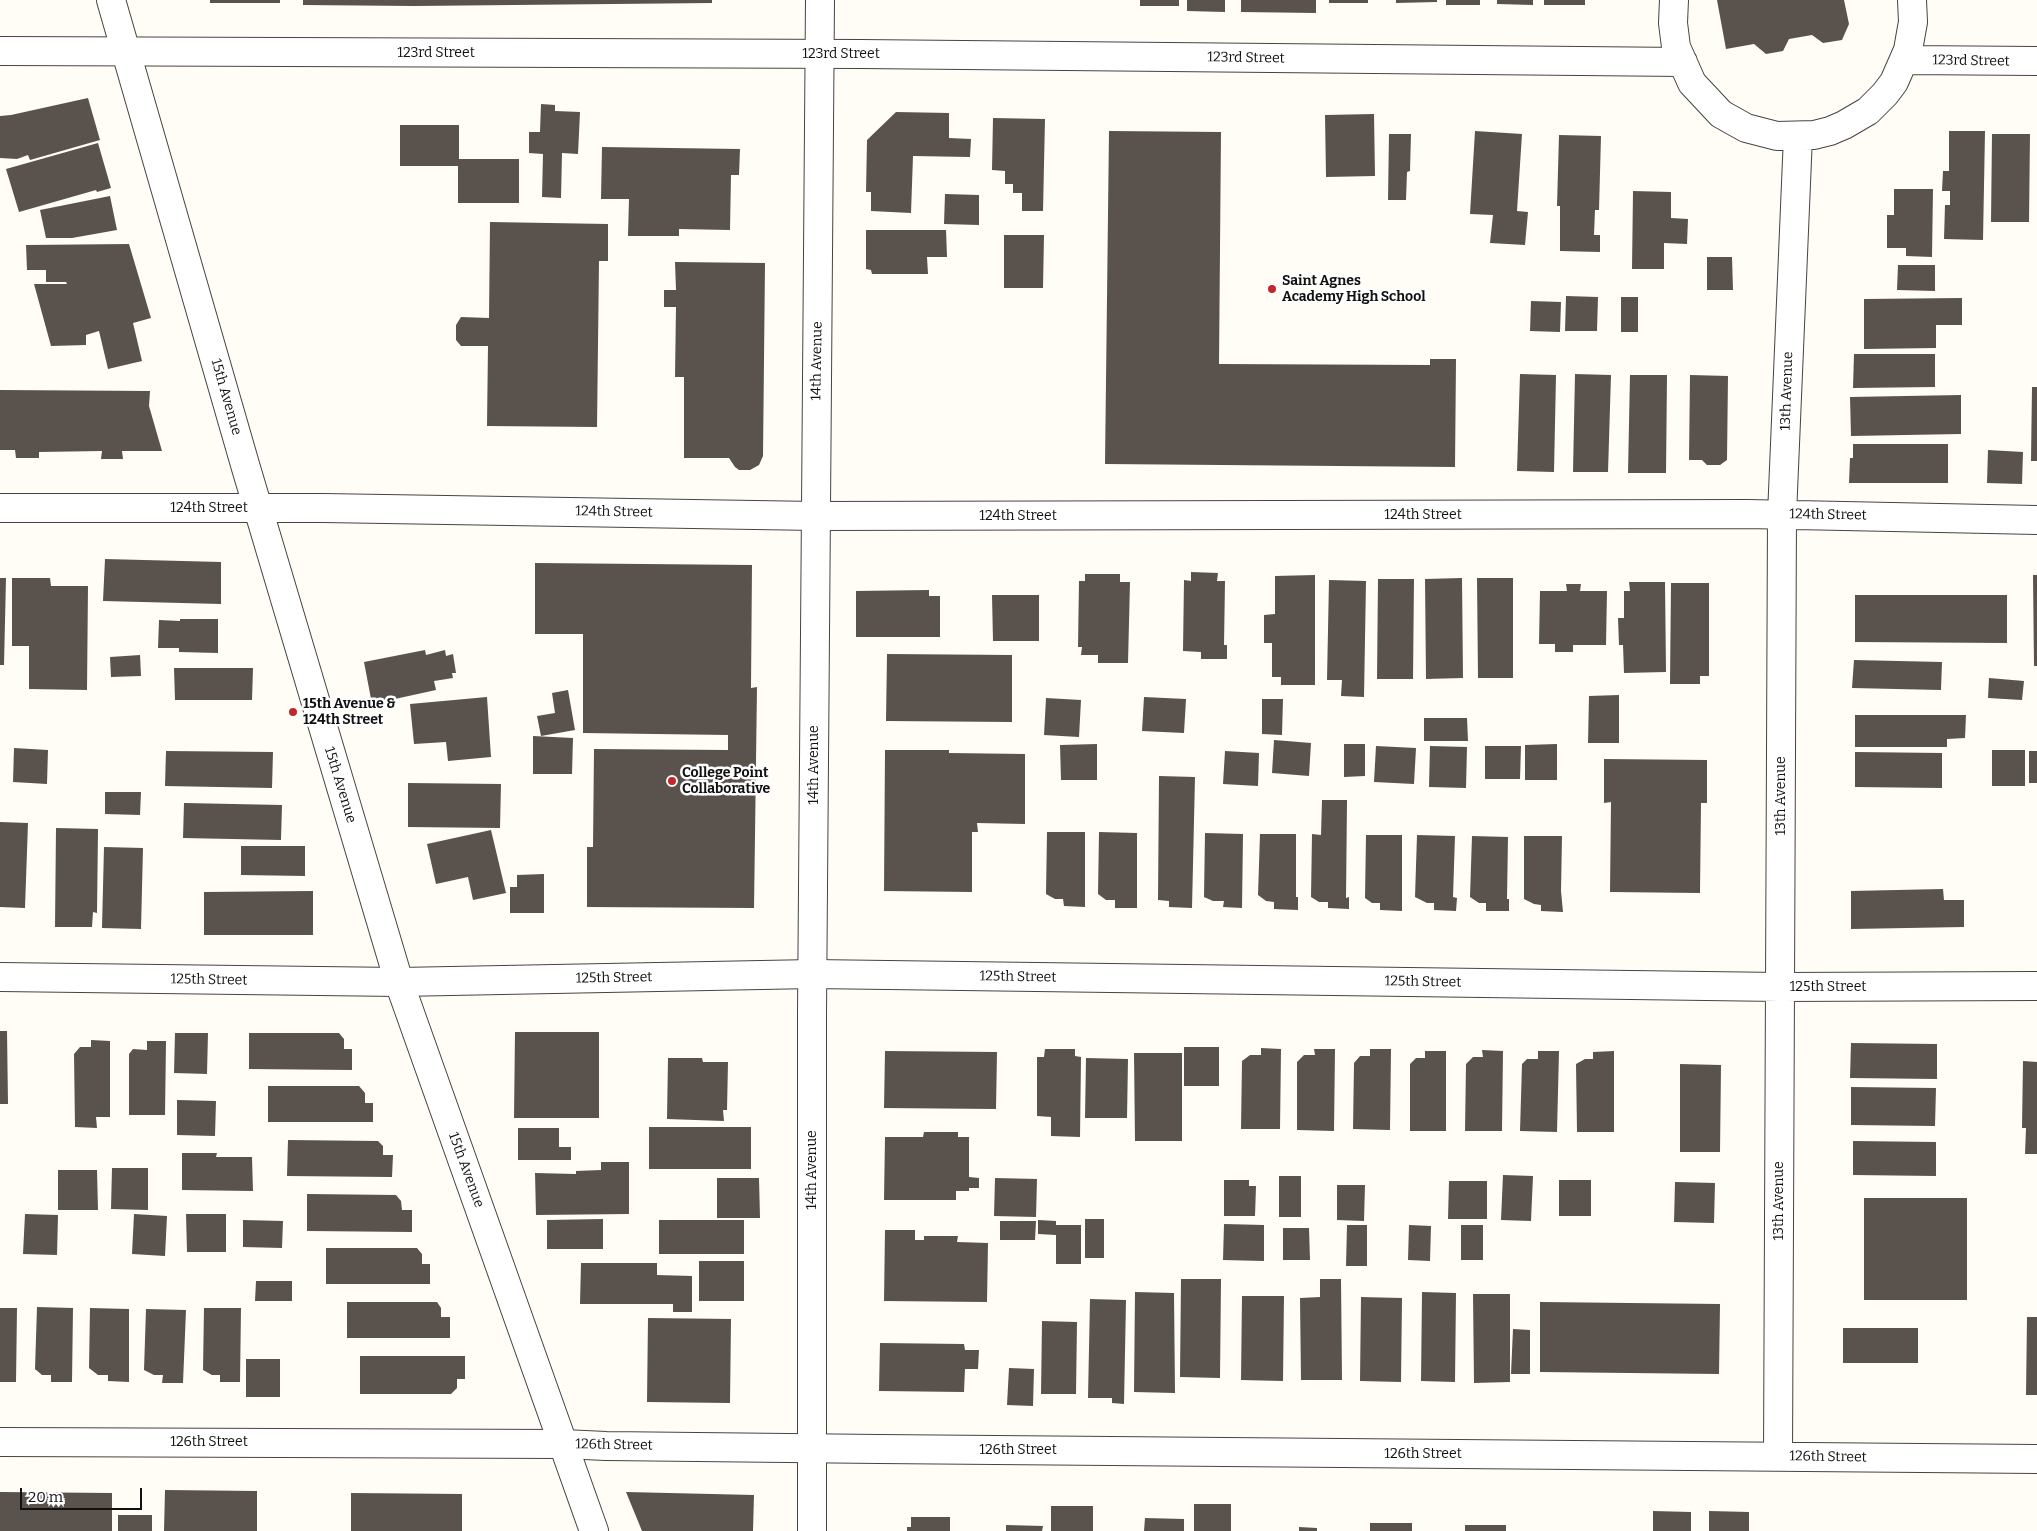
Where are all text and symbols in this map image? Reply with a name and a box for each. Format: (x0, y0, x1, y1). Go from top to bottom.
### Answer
street label: 123rd Street (397, 45, 475, 61)
street label: 123rd Street (802, 46, 880, 62)
street label: 123rd Street (1207, 49, 1285, 67)
street label: 123rd Street (1932, 52, 2010, 70)
place label: Saint Agnes Academy High School (1282, 273, 1426, 306)
marker: Saint Agnes Academy High School (1266, 283, 1278, 295)
street label: 14th Avenue (808, 321, 826, 401)
street label: 13th Avenue (1777, 351, 1797, 431)
street label: 15th Avenue (207, 357, 245, 437)
street label: 124th Street (170, 500, 248, 516)
street label: 124th Street (575, 503, 653, 521)
street label: 124th Street (1789, 506, 1867, 524)
street label: 124th Street (1384, 507, 1462, 523)
street label: 124th Street (979, 508, 1057, 524)
place label: 15th Avenue & 124th Street (303, 696, 396, 729)
marker: 15th Avenue & 124th Street (287, 706, 299, 718)
street label: 14th Avenue (806, 725, 822, 805)
street label: 15th Avenue (320, 745, 360, 825)
street label: 13th Avenue (1773, 756, 1789, 836)
place label: College Point Collaborative (682, 765, 770, 798)
marker: College Point Collaborative (666, 775, 678, 787)
street label: 125th Street (979, 968, 1057, 986)
street label: 125th Street (575, 969, 653, 987)
street label: 125th Street (170, 971, 248, 989)
street label: 125th Street (1384, 973, 1462, 991)
street label: 125th Street (1790, 979, 1866, 995)
street label: 15th Avenue (445, 1130, 487, 1210)
street label: 14th Avenue (804, 1130, 820, 1210)
street label: 13th Avenue (1771, 1161, 1787, 1241)
street label: 126th Street (170, 1434, 248, 1450)
street label: 126th Street (575, 1436, 653, 1454)
street label: 126th Street (979, 1442, 1057, 1458)
street label: 126th Street (1384, 1446, 1462, 1462)
street label: 126th Street (1789, 1448, 1867, 1466)
scale bar (22, 1478, 145, 1510)
text: 20 m (28, 1488, 63, 1506)

